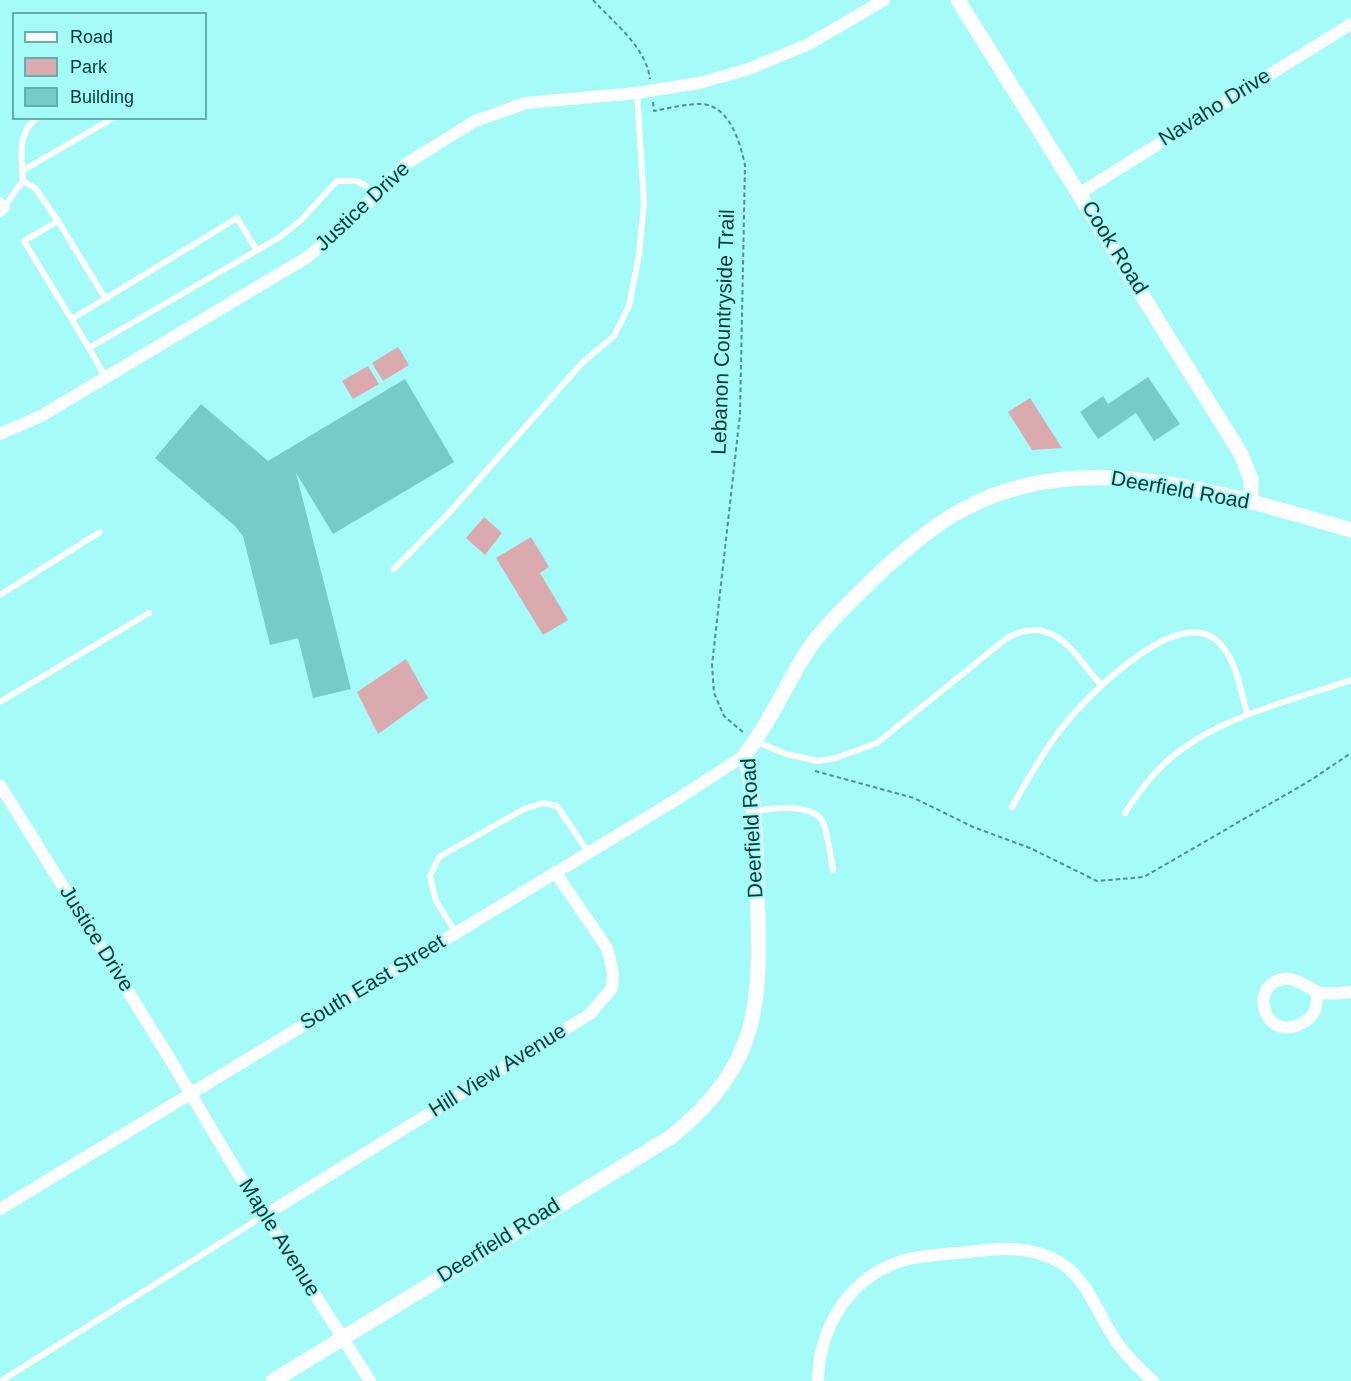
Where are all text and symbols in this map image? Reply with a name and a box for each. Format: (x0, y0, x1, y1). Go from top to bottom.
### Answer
legend (12, 12, 207, 120)
text: Road (70, 27, 113, 47)
text: Park (70, 57, 107, 77)
street label: Navaho Drive (1154, 64, 1276, 152)
text: Building (70, 87, 134, 107)
street label: Justice Drive (310, 157, 416, 257)
street label: Cook Road (1075, 197, 1153, 299)
street label: Lebanon Countryside Trail (707, 209, 741, 455)
street label: Deerfield Road (1109, 466, 1251, 516)
street label: Deerfield Road (737, 757, 769, 899)
street label: Justice Drive (53, 881, 139, 997)
street label: South East Street (296, 930, 450, 1036)
street label: Hill View Avenue (425, 1019, 571, 1123)
street label: Maple Avenue (233, 1175, 325, 1301)
street label: Deerfield Road (433, 1193, 565, 1289)

